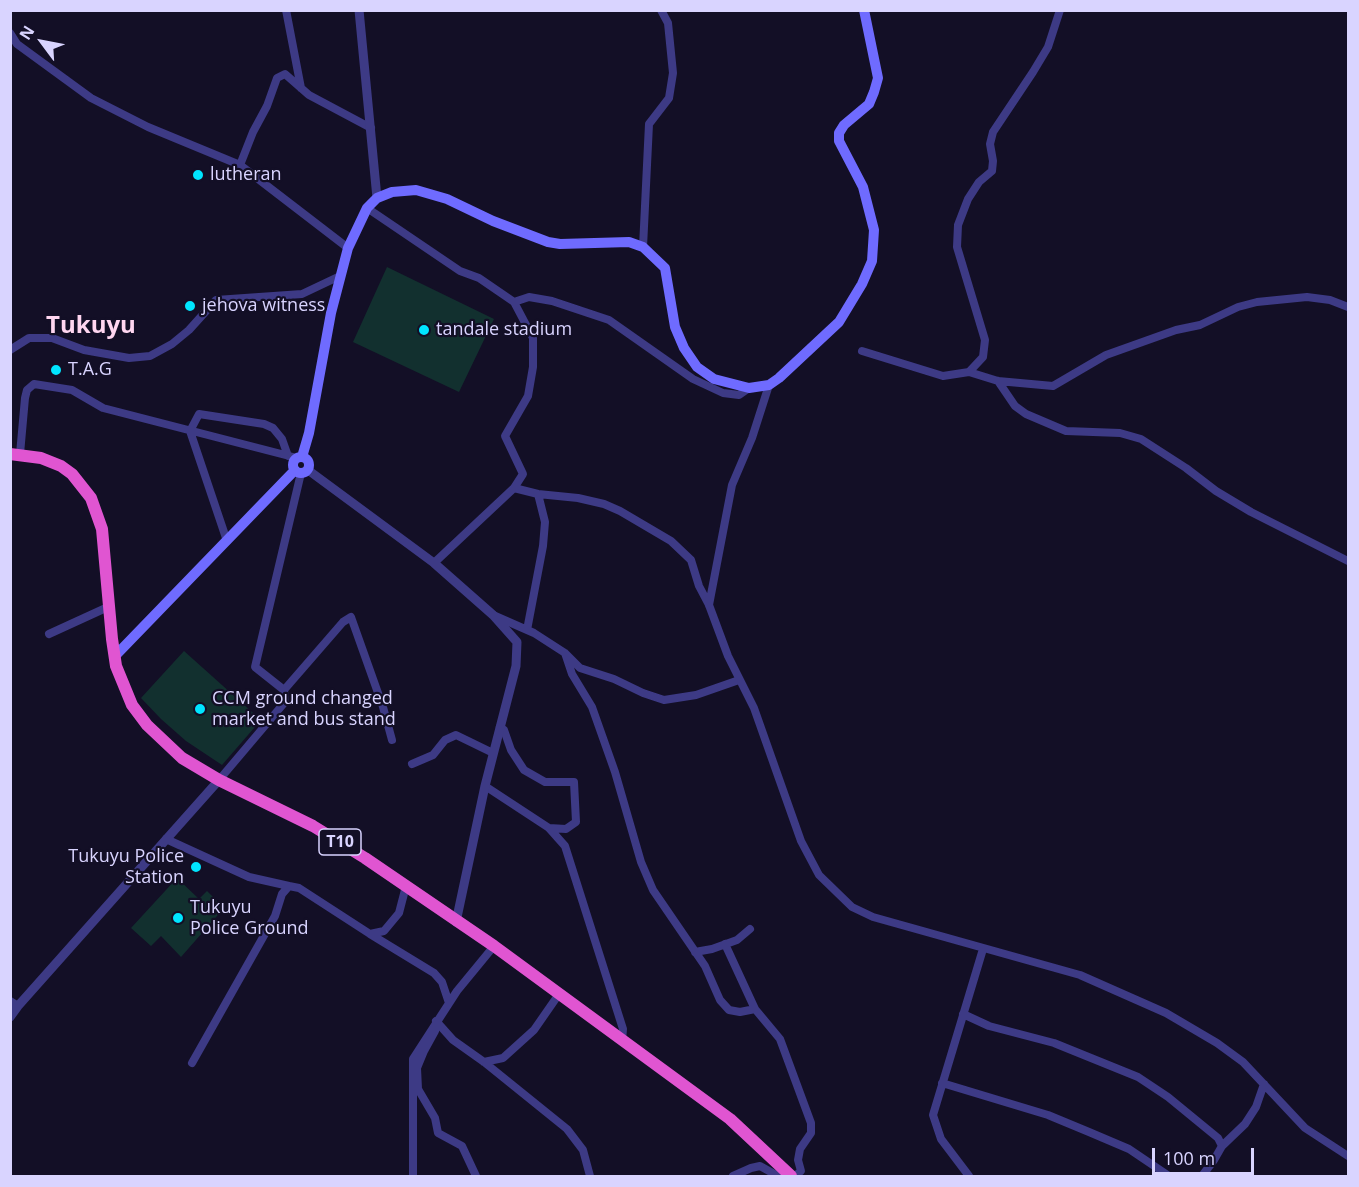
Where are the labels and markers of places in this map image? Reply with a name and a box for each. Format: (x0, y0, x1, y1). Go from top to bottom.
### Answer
place label: lutheran (210, 164, 282, 186)
marker: lutheran (191, 168, 205, 182)
place label: jehova witness (202, 295, 325, 317)
marker: jehova witness (183, 299, 197, 313)
place label: tandale stadium (436, 319, 572, 341)
marker: tandale stadium (417, 323, 431, 337)
place label: T.A.G (68, 359, 112, 381)
marker: T.A.G (49, 363, 63, 377)
place label: CCM ground changed market and bus stand (212, 688, 396, 730)
marker: CCM ground changed market and bus stand (193, 702, 207, 716)
place label: Tukuyu Police Station (68, 846, 184, 888)
marker: Tukuyu Police Station (189, 860, 203, 874)
place label: Tukuyu Police Ground (190, 897, 309, 940)
marker: Tukuyu Police Ground (171, 911, 185, 925)

